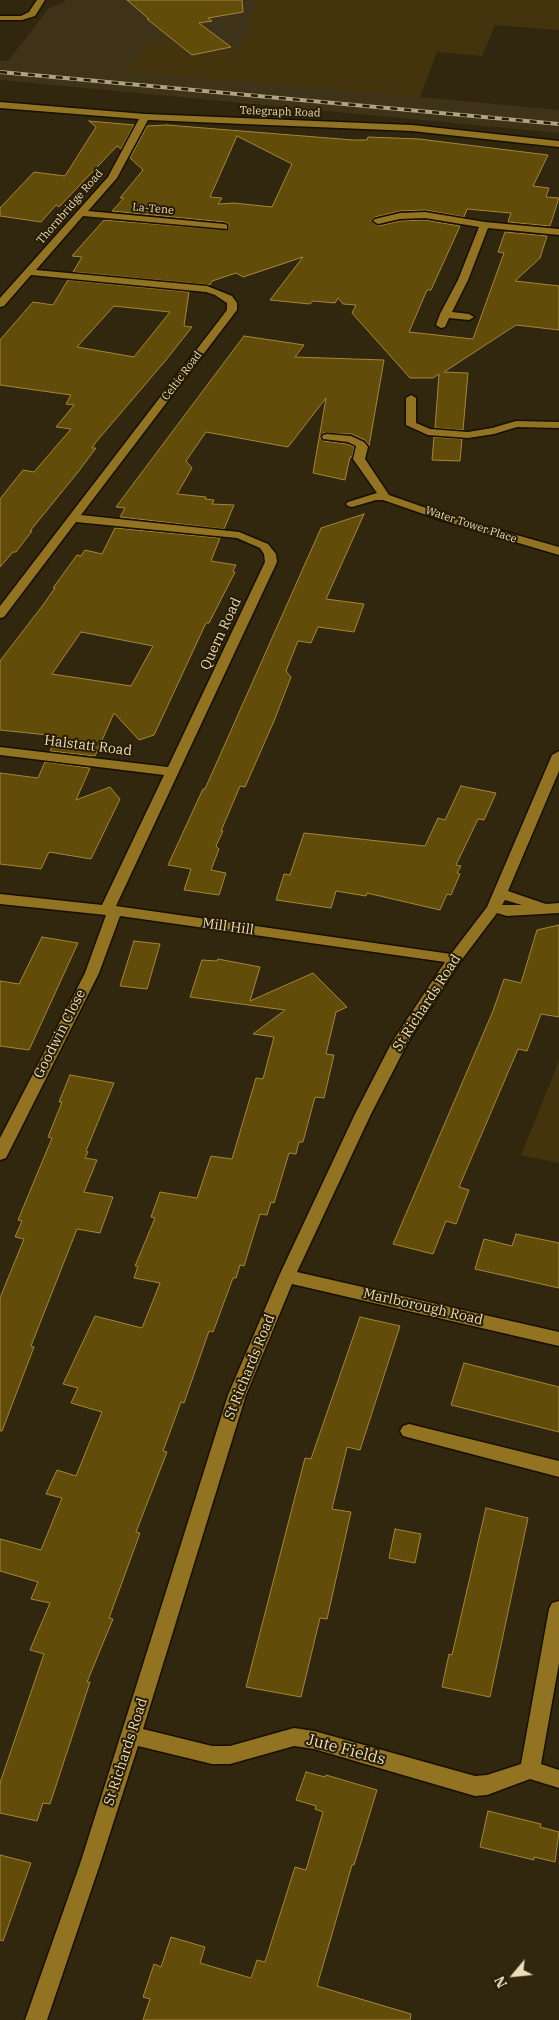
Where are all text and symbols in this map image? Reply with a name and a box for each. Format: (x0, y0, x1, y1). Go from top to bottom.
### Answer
street label: Telegraph Road (239, 104, 321, 120)
street label: Thornbridge Road (34, 167, 106, 247)
street label: La-Tene (132, 201, 174, 217)
street label: Celtic Road (159, 349, 205, 403)
street label: Water Tower Place (424, 504, 518, 546)
street label: Quern Road (197, 595, 245, 673)
street label: Halstatt Road (43, 732, 133, 760)
street label: Mill Hill (201, 915, 255, 939)
street label: St Richards Road (389, 951, 465, 1055)
street label: Goodwin Close (30, 987, 90, 1081)
street label: Marlborough Road (361, 1285, 485, 1329)
street label: St Richards Road (221, 1312, 279, 1422)
street label: St Richards Road (101, 1696, 151, 1808)
street label: Jute Fields (305, 1730, 387, 1770)
north arrow (489, 1950, 539, 2000)
text: N (490, 1973, 511, 1991)

